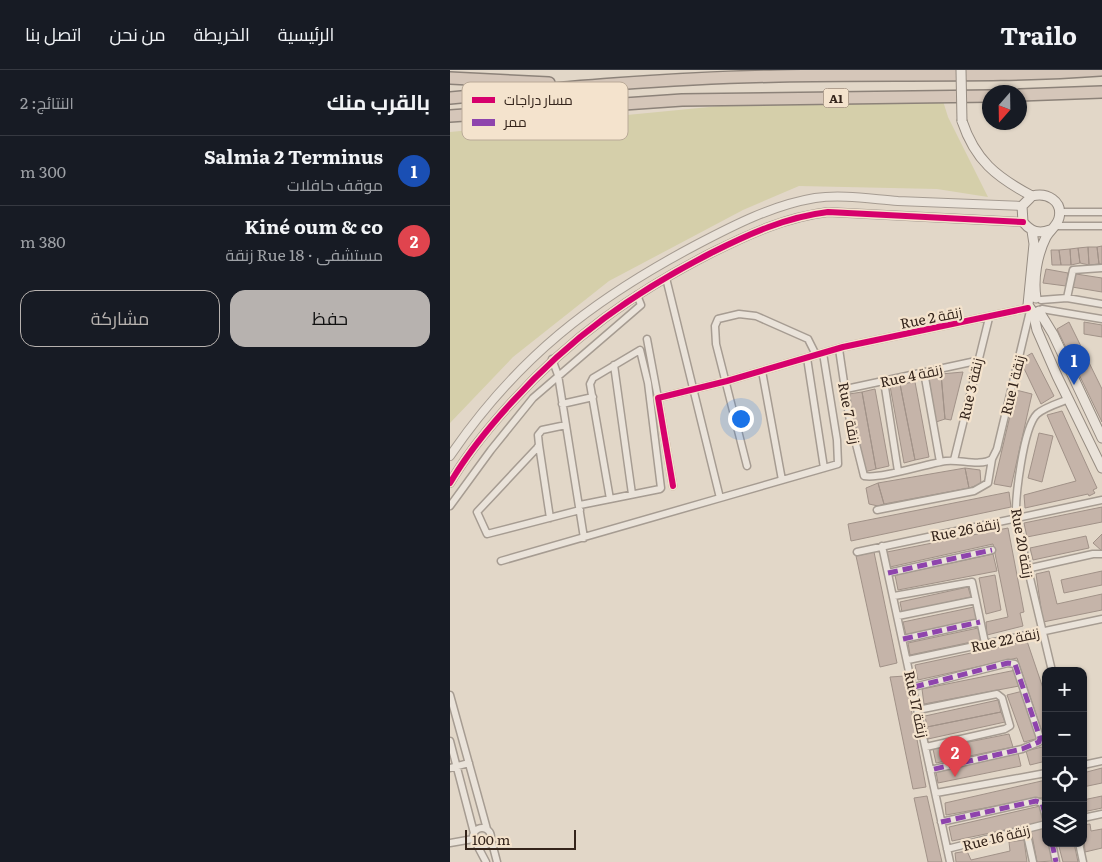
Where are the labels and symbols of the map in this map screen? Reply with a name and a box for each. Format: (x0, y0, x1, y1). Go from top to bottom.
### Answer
legend (462, 82, 628, 140)
north arrow (982, 85, 1027, 130)
road number: A1 (824, 88, 848, 108)
text: مسار دراجات (504, 89, 573, 109)
text: ممر (503, 111, 527, 131)
street label: Rue 2 زنقة (898, 301, 964, 333)
pin: 1 (1058, 344, 1090, 385)
street label: Rue 1 زنقة (995, 353, 1029, 417)
street label: Rue 3 زنقة (953, 356, 987, 422)
street label: Rue 4 زنقة (878, 359, 944, 391)
street label: Rue 7 زنقة (834, 380, 866, 446)
your location (728, 406, 754, 432)
street label: Rue 20 زنقة (1007, 506, 1039, 580)
street label: Rue 26 زنقة (929, 512, 1001, 546)
street label: Rue 22 زنقة (969, 622, 1041, 656)
street label: Rue 17 زنقة (900, 669, 934, 739)
pin: 2 (939, 736, 971, 777)
street label: Rue 16 زنقة (960, 819, 1032, 855)
scale bar (465, 827, 576, 850)

